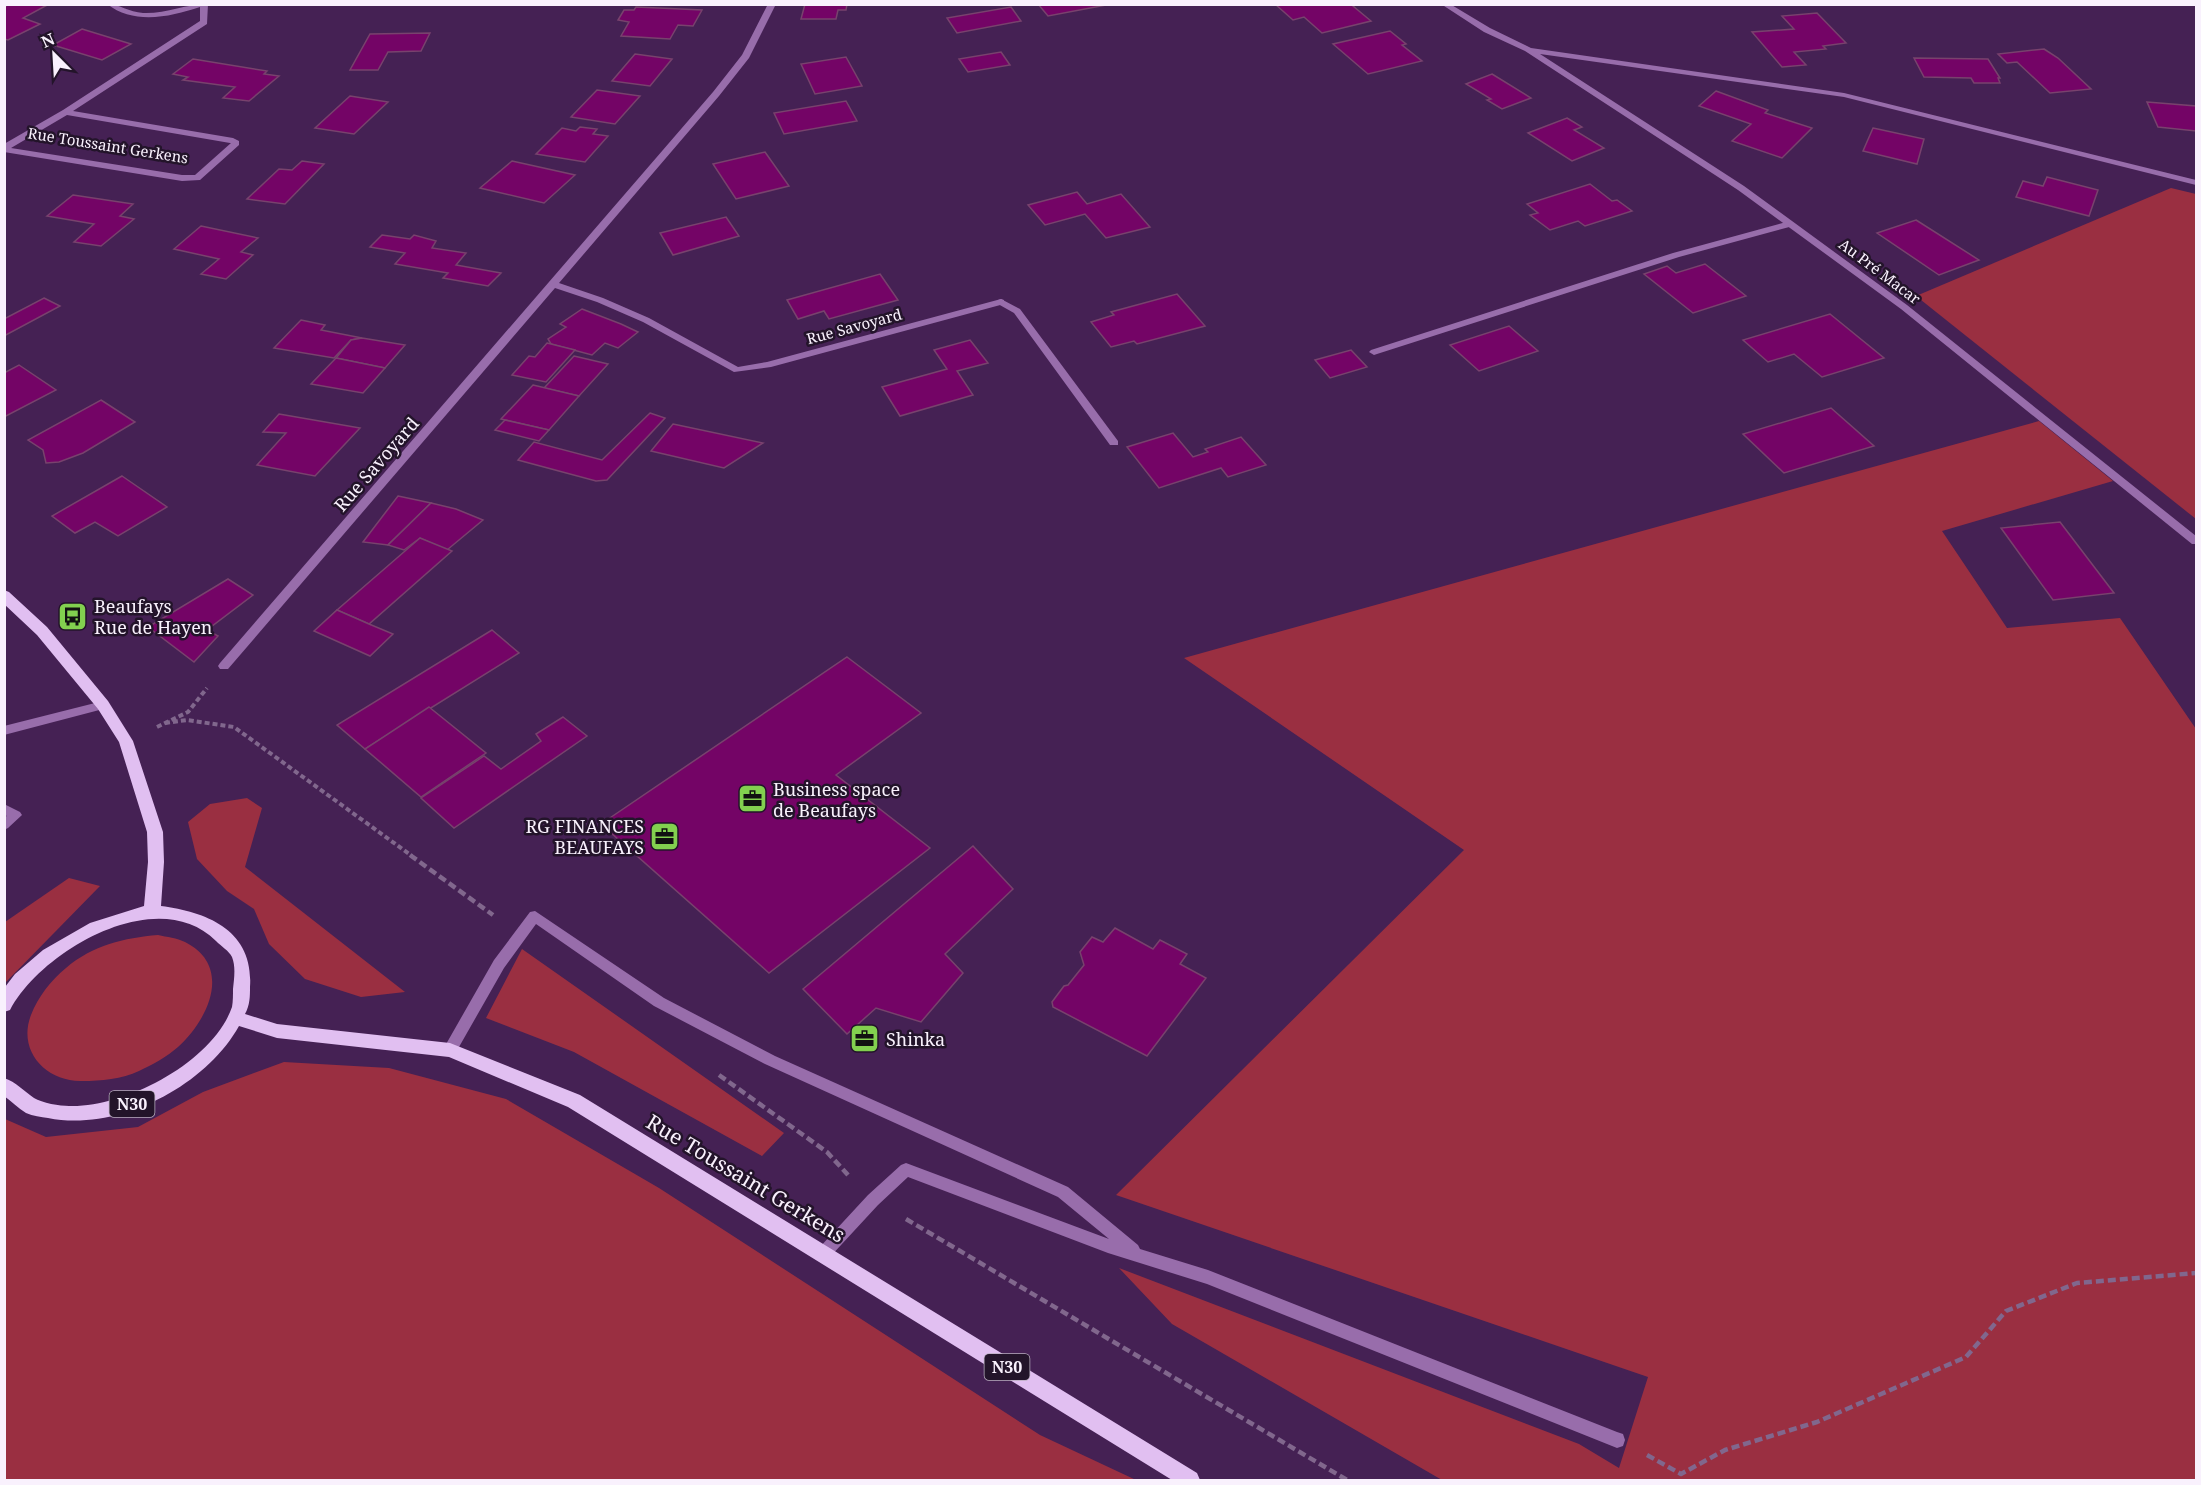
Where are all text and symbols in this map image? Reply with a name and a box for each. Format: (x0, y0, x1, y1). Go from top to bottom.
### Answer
north arrow (24, 24, 84, 84)
text: N (38, 28, 58, 53)
street label: Rue Toussaint Gerkens (26, 122, 190, 168)
street label: Au Pré Macar (1835, 234, 1925, 308)
street label: Rue Savoyard (804, 304, 904, 348)
street label: Rue Savoyard (328, 412, 424, 516)
place label: Beaufays Rue de Hayen (94, 594, 213, 639)
bus stop icon: Beaufays Rue de Hayen (57, 600, 89, 632)
place label: Business space de Beaufays (773, 777, 900, 822)
office icon: Business space de Beaufays (736, 783, 768, 815)
place label: RG FINANCES BEAUFAYS (526, 814, 644, 859)
office icon: RG FINANCES BEAUFAYS (649, 820, 681, 852)
office icon: Shinka (849, 1023, 881, 1055)
place label: Shinka (886, 1027, 945, 1051)
road number: N30 (110, 1091, 154, 1117)
street label: Rue Toussaint Gerkens (641, 1107, 851, 1249)
road number: N30 (984, 1354, 1030, 1380)

